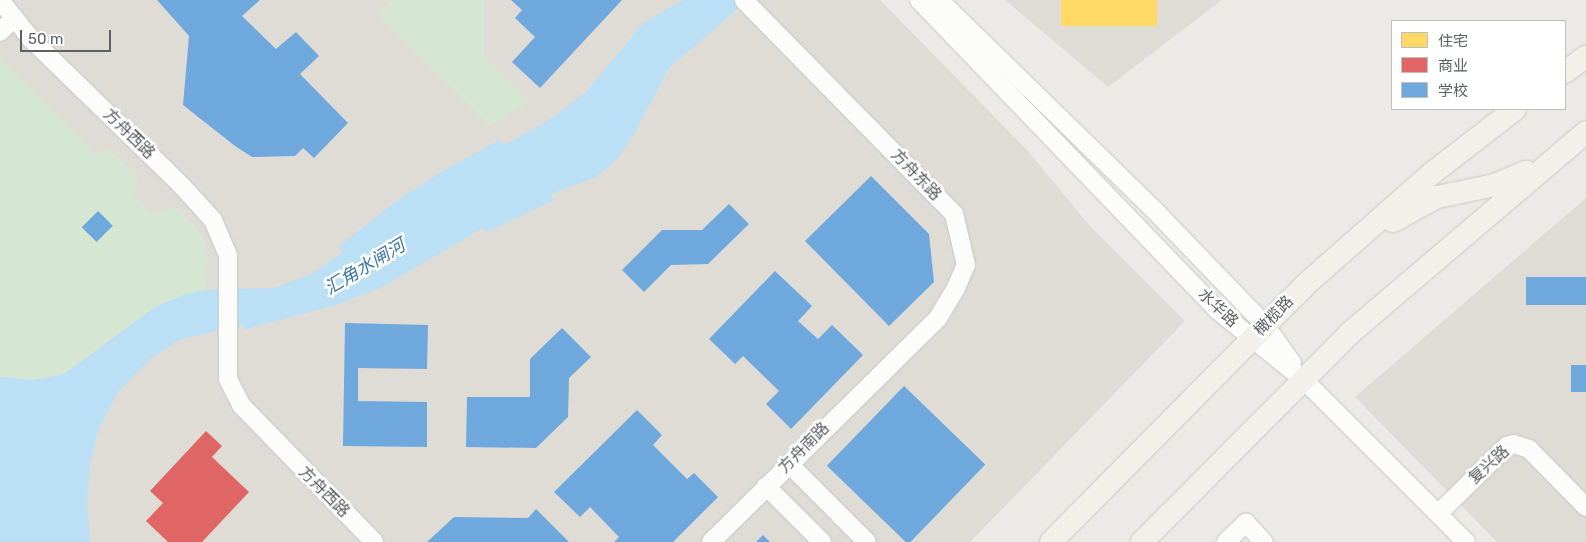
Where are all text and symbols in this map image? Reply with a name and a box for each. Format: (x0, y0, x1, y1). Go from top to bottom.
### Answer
scale bar (22, 20, 114, 52)
legend (1391, 20, 1566, 110)
text: 50 m (28, 30, 63, 48)
text: 住宅 (1438, 32, 1468, 50)
text: 商业 (1438, 57, 1468, 75)
text: 学校 (1438, 82, 1468, 100)
street label: 方舟西路 (99, 105, 159, 163)
street label: 方舟东路 (887, 145, 945, 205)
water label: 汇角水闸河 (321, 235, 409, 299)
street label: 水华路 (1194, 285, 1242, 331)
street label: 橄榄路 (1250, 292, 1298, 340)
street label: 方舟南路 (775, 419, 833, 477)
street label: 复兴路 (1465, 442, 1513, 488)
street label: 方舟西路 (295, 463, 353, 521)

